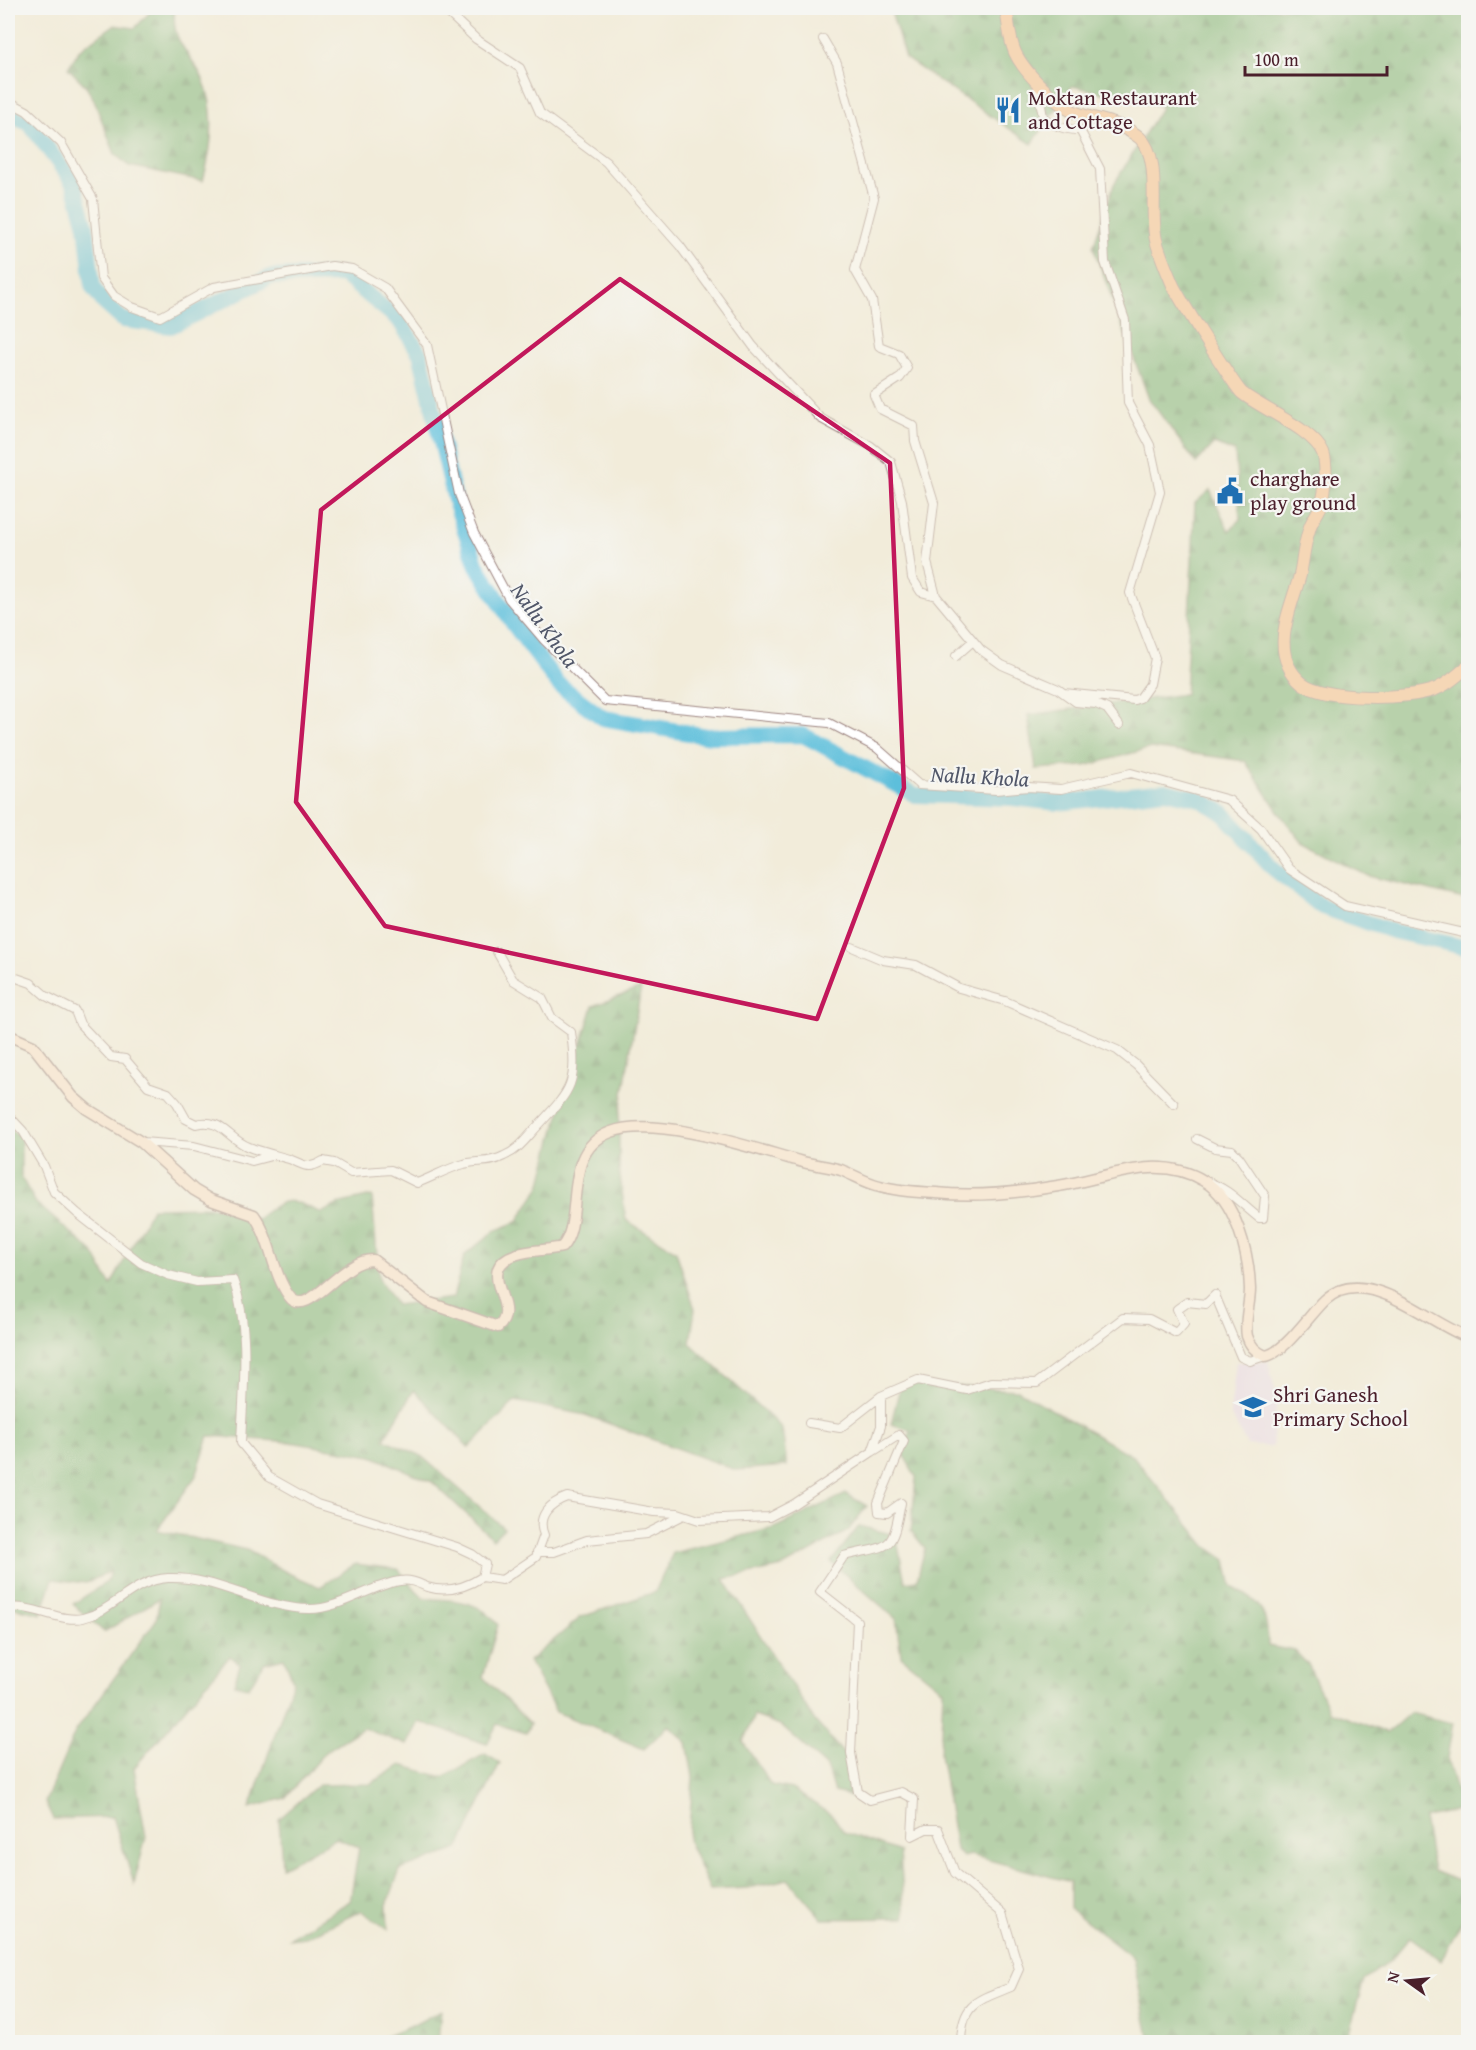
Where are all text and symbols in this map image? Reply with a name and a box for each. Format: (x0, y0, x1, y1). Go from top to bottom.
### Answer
scale bar (1245, 39, 1388, 77)
text: 100 m (1254, 46, 1299, 73)
place label: Moktan Restaurant and Cottage (1028, 82, 1197, 137)
restaurant icon: Moktan Restaurant and Cottage (993, 95, 1023, 125)
place label: charghare play ground (1250, 463, 1357, 518)
public building icon: charghare play ground (1215, 476, 1245, 506)
water label: Nallu Khola (503, 575, 587, 674)
water label: Nallu Khola (929, 757, 1030, 795)
place label: Shri Ganesh Primary School (1273, 1379, 1408, 1434)
school or university icon: Shri Ganesh Primary School (1238, 1392, 1268, 1422)
north arrow (1377, 1951, 1437, 2011)
text: N (1380, 1969, 1406, 1985)

